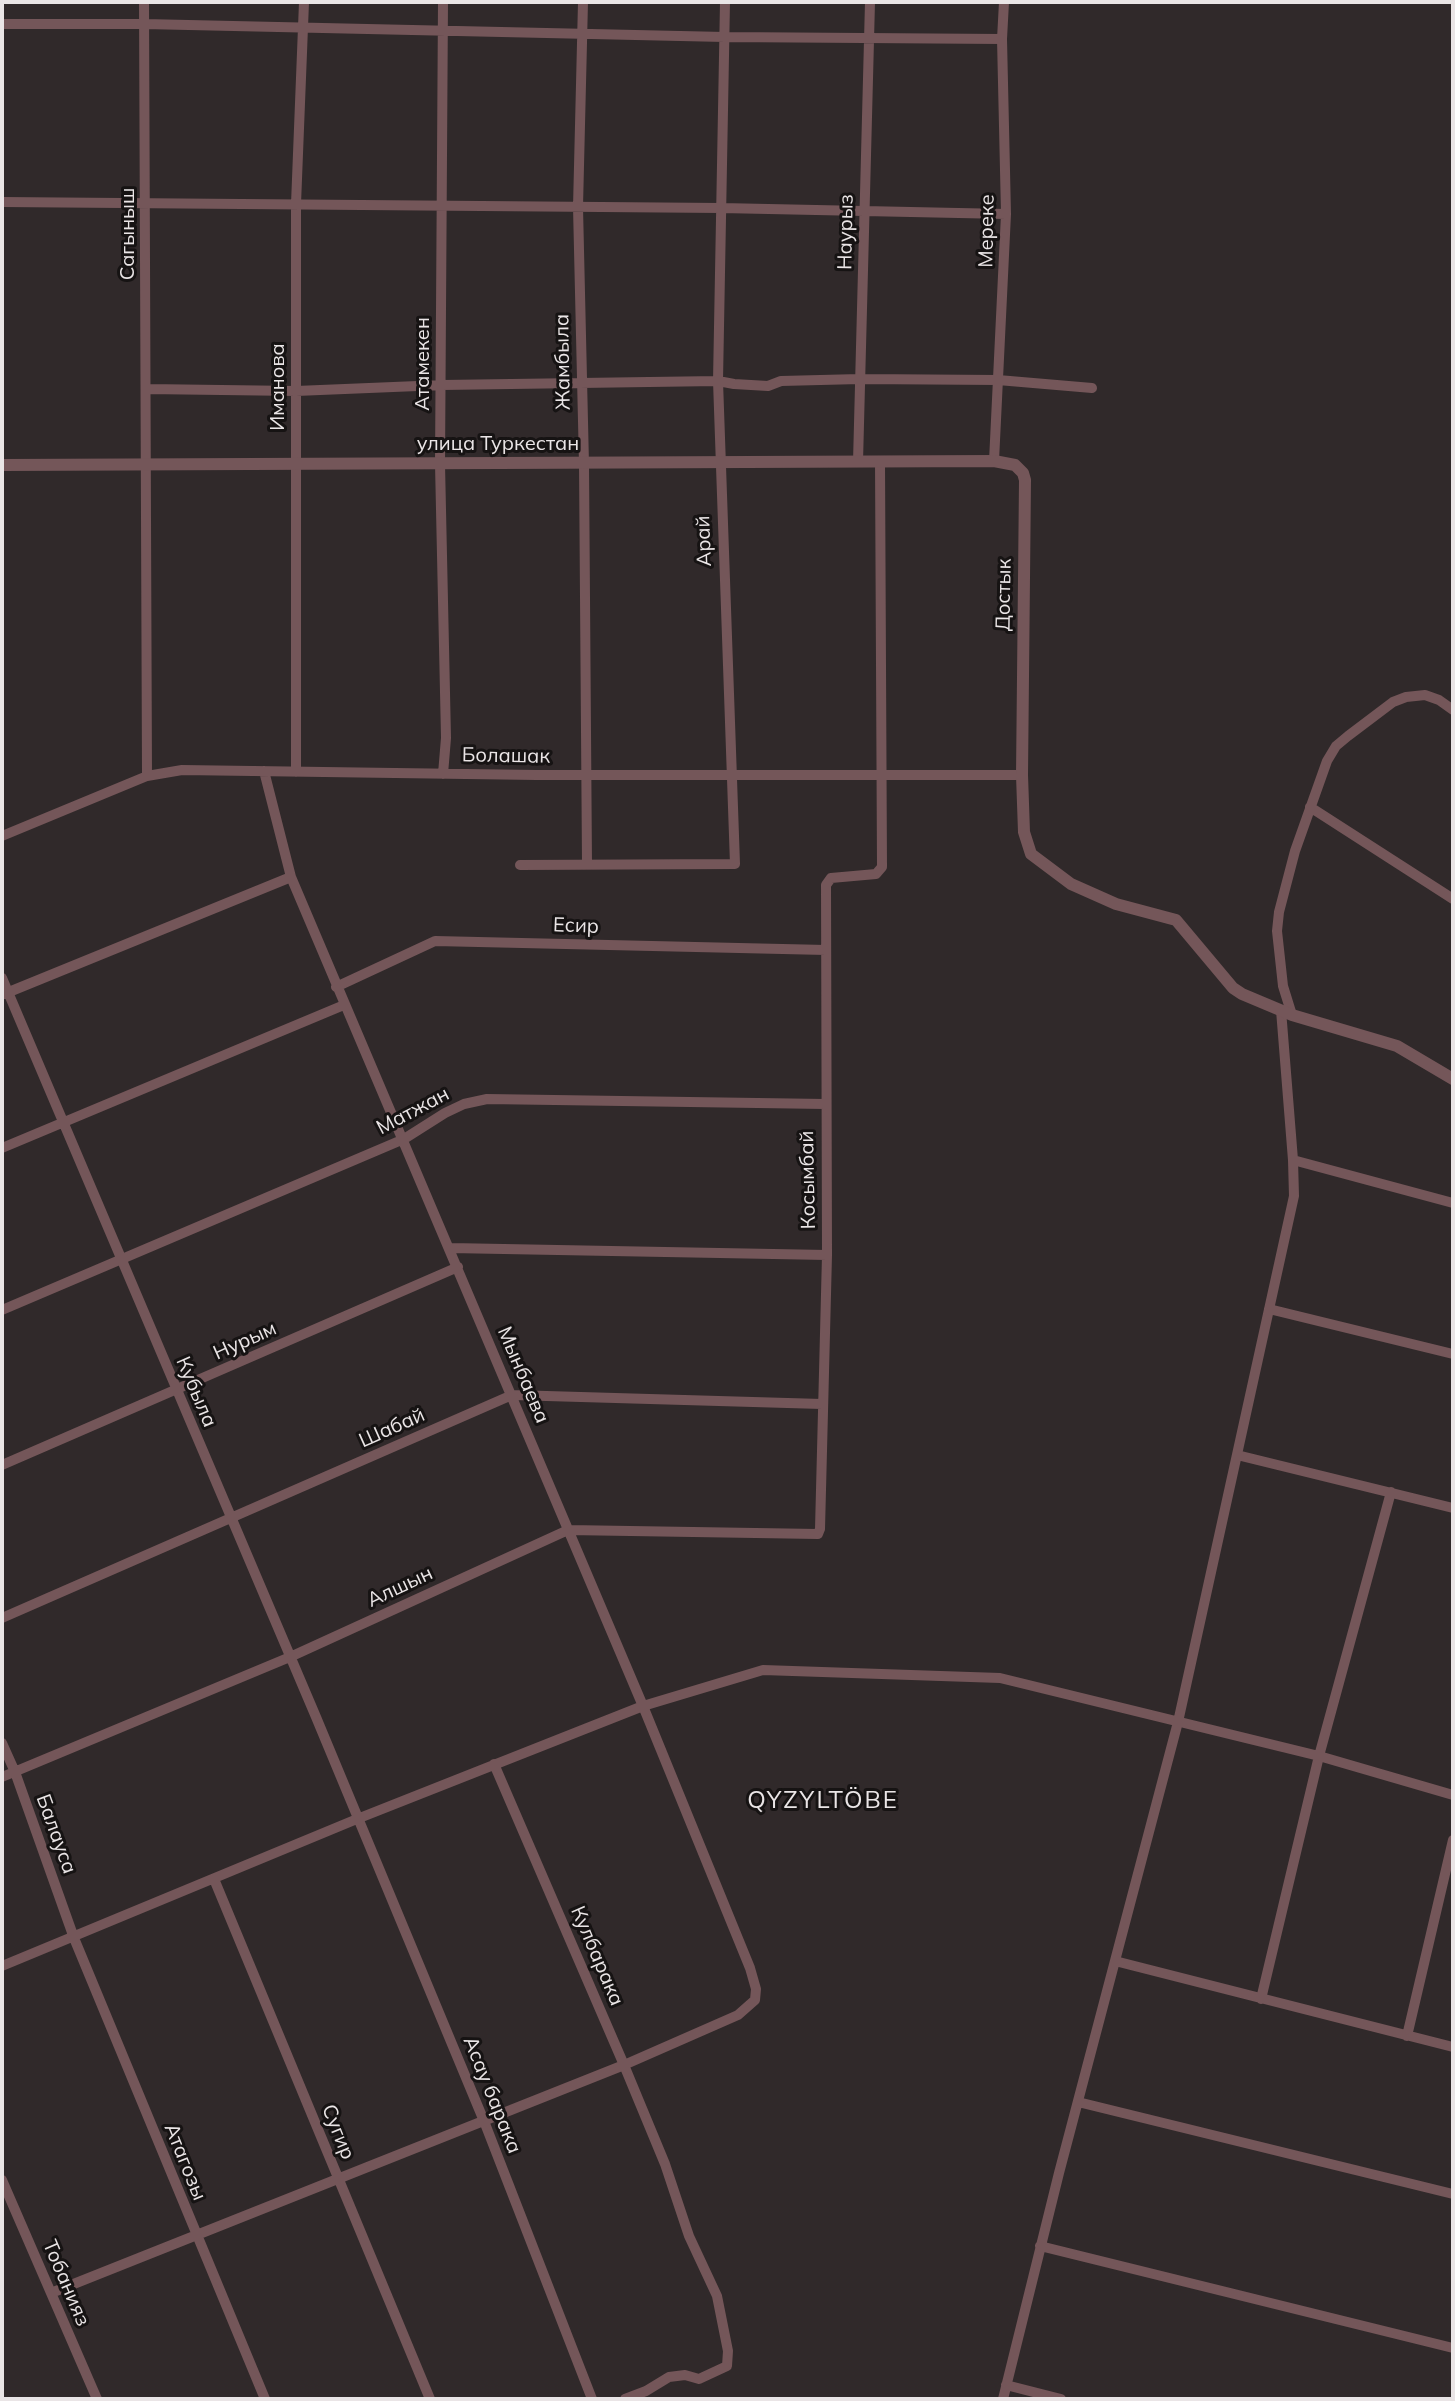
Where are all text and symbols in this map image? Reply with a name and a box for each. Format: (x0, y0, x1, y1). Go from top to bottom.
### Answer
street label: Сагыныш (116, 188, 140, 280)
street label: Наурыз (833, 194, 859, 270)
street label: Мереке (974, 194, 1000, 268)
street label: Жамбыла (550, 314, 576, 410)
street label: Атамекен (411, 317, 435, 411)
street label: Иманова (266, 343, 290, 431)
street label: улица Туркестан (417, 432, 579, 456)
street label: Арай (691, 515, 717, 567)
street label: Достык (991, 559, 1017, 631)
street label: Болашак (462, 743, 550, 769)
street label: Есир (553, 913, 599, 939)
street label: Матжан (373, 1082, 453, 1140)
street label: Косымбай (795, 1130, 821, 1230)
street label: Нурым (210, 1316, 280, 1366)
street label: Мынбаева (492, 1323, 554, 1427)
street label: Кубыла (171, 1353, 221, 1431)
street label: Шабай (355, 1403, 429, 1453)
street label: Алшын (363, 1561, 437, 1613)
district label: QYZYLTÖBE (747, 1787, 899, 1815)
street label: Балауса (31, 1791, 81, 1877)
street label: Кулбарака (565, 1903, 629, 2009)
street label: Асау барака (458, 2033, 526, 2157)
street label: Сугир (316, 2101, 360, 2163)
street label: Атагозы (159, 2120, 211, 2204)
street label: Тобанияз (37, 2236, 95, 2330)

